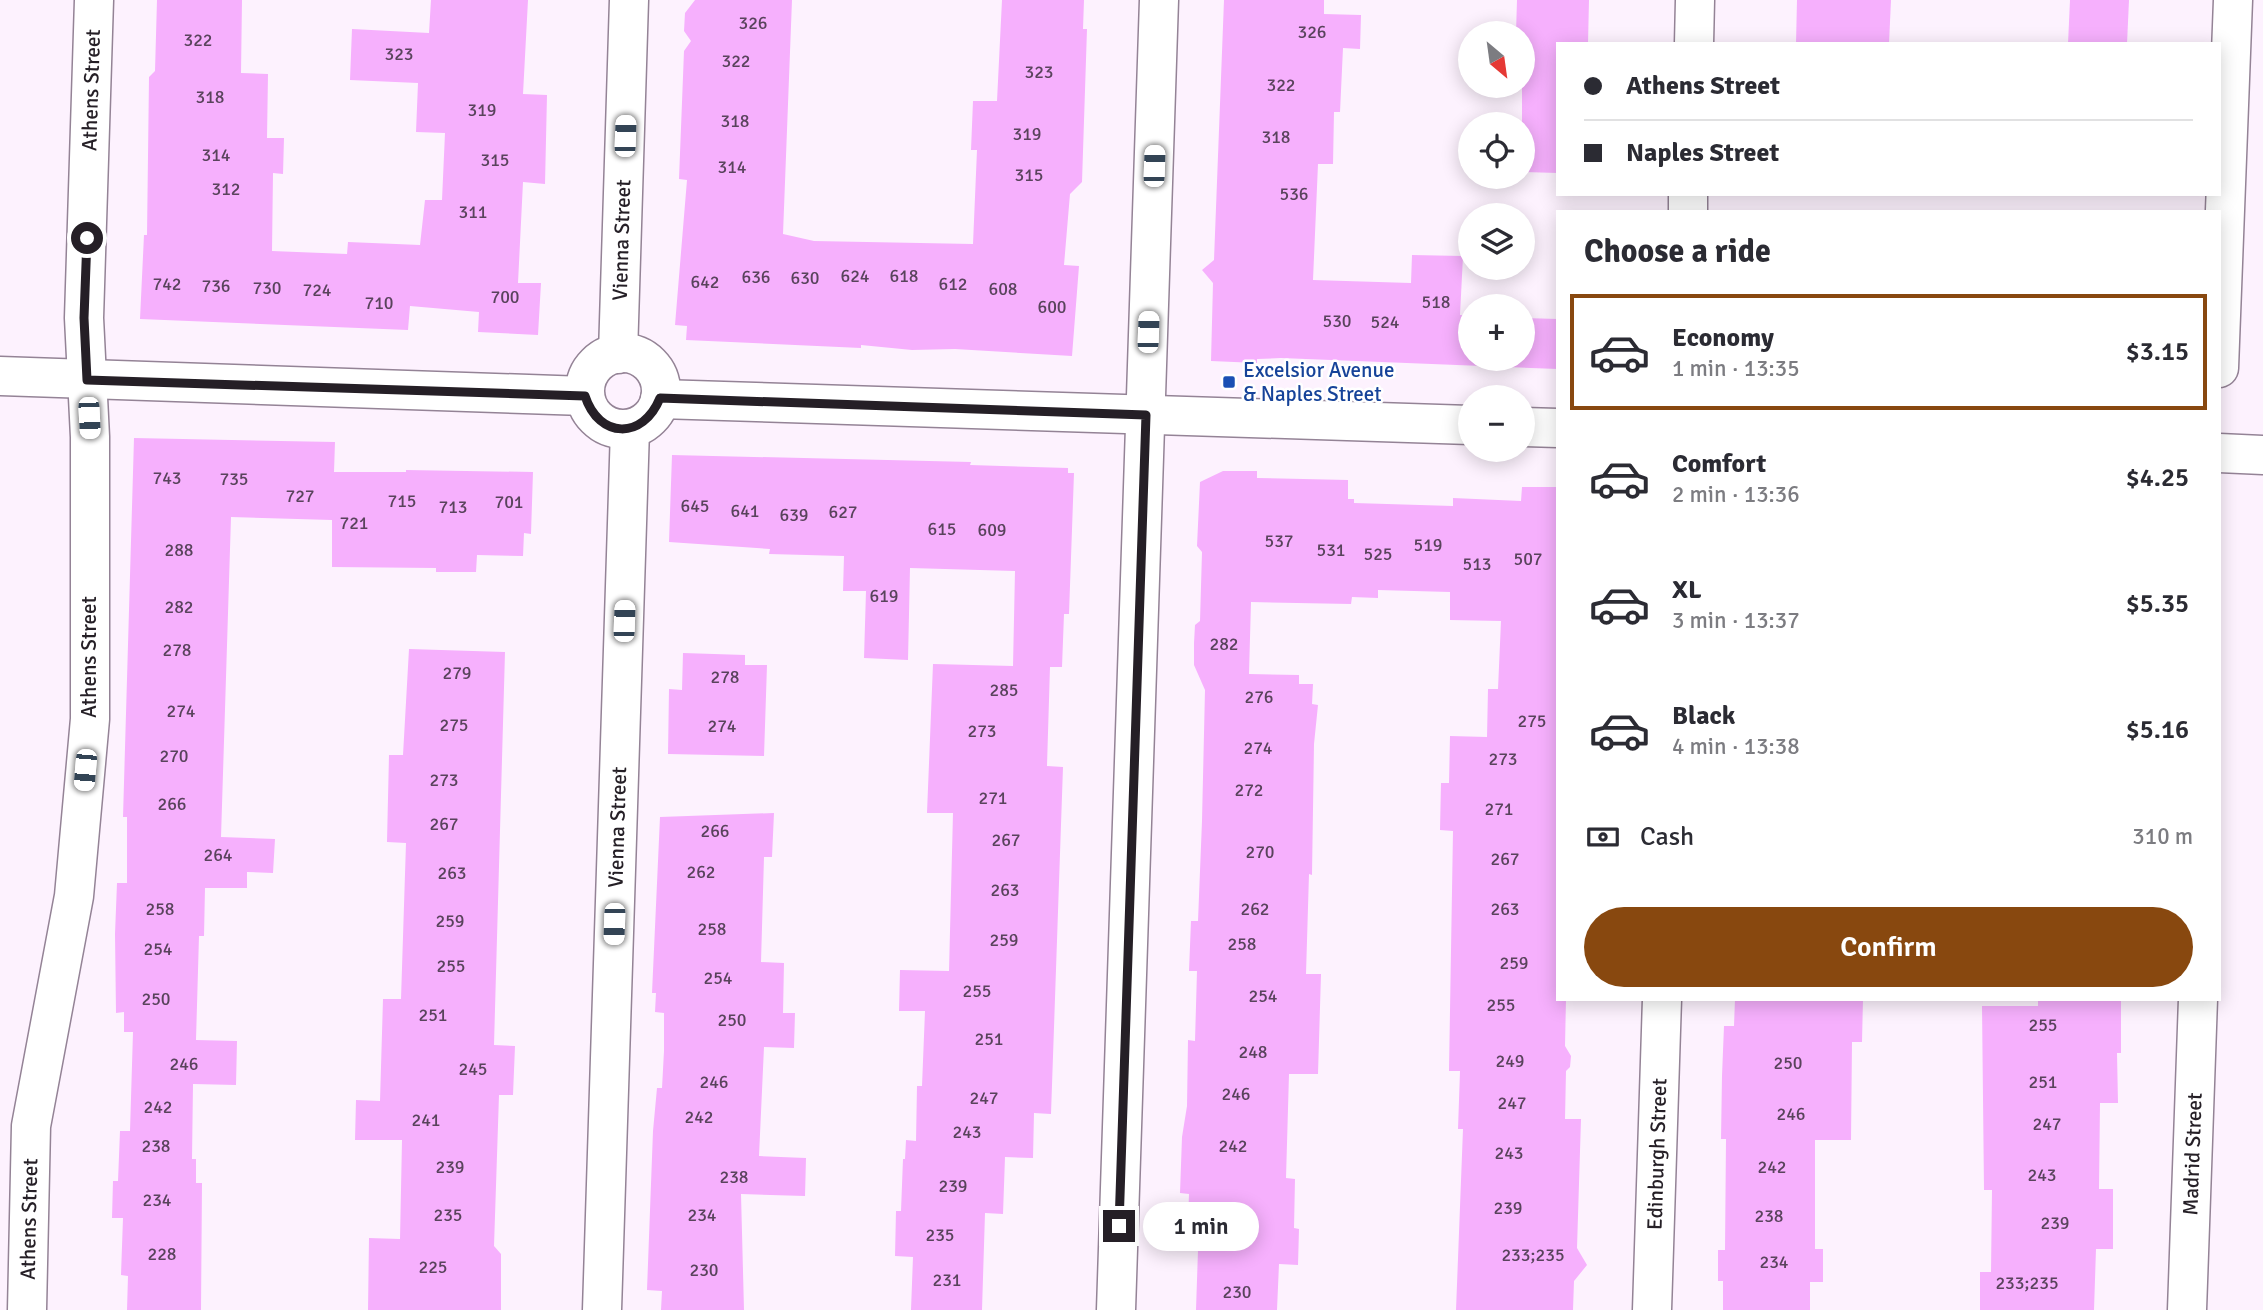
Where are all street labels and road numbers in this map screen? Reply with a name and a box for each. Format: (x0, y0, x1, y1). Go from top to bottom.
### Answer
street label: Athens Street (76, 29, 106, 151)
street label: Vienna Street (607, 179, 636, 301)
street label: Athens Street (76, 596, 102, 718)
street label: Vienna Street (602, 766, 632, 888)
street label: Edinburgh Street (1642, 1078, 1672, 1230)
street label: Madrid Street (2177, 1092, 2208, 1216)
street label: Athens Street (15, 1158, 43, 1280)

